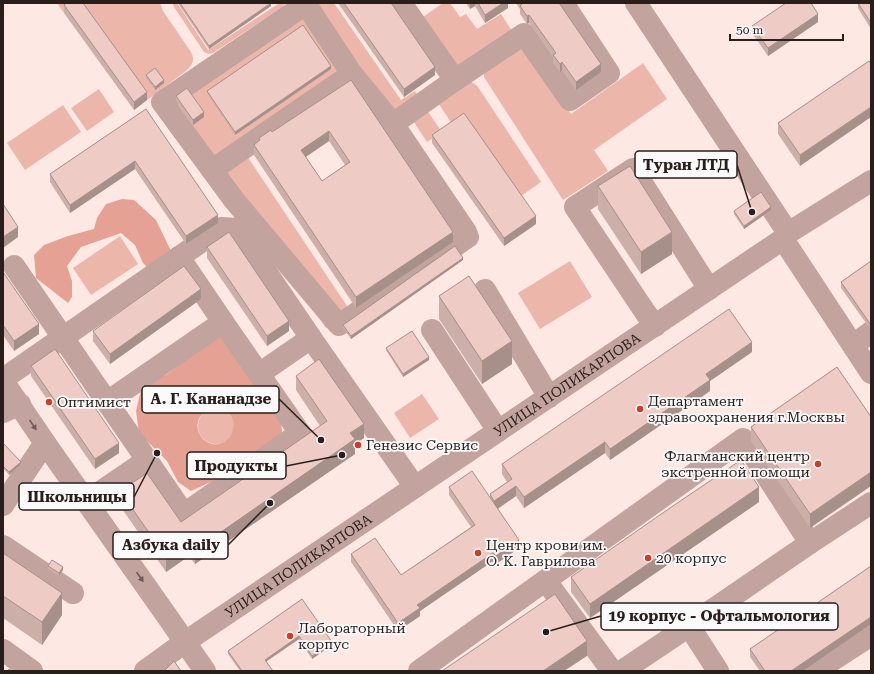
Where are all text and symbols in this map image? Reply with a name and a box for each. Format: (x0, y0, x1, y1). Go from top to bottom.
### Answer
scale bar (730, 16, 843, 42)
text: 50 m (736, 23, 763, 37)
callout: Туран ЛТД (635, 151, 737, 178)
text: Туран ЛТД (643, 156, 729, 174)
street label: УЛИЦА ПОЛИКАРПОВА (491, 329, 643, 440)
callout: А. Г. Кананадзе (142, 386, 279, 413)
text: А. Г. Кананадзе (151, 390, 272, 408)
place label: Департамент здравоохранения г.Москвы (648, 393, 845, 425)
place label: Оптимист (57, 394, 131, 410)
marker: Оптимист (44, 397, 54, 407)
marker: Департамент здравоохранения г.Москвы (635, 404, 645, 414)
one-way arrow (29, 420, 37, 430)
place label: Генезис Сервис (366, 437, 478, 453)
marker: Генезис Сервис (353, 440, 363, 450)
place label: Флагманский центр экстренной помощи (661, 448, 810, 480)
callout: Продукты (187, 452, 286, 479)
text: Продукты (194, 457, 278, 475)
marker: Флагманский центр экстренной помощи (813, 459, 823, 469)
callout: Школьницы (19, 483, 134, 510)
text: Школьницы (27, 488, 127, 506)
street label: УЛИЦА ПОЛИКАРПОВА (222, 511, 375, 621)
callout: Азбука daily (113, 532, 228, 559)
text: Азбука daily (122, 536, 220, 554)
place label: Центр крови им. О. К. Гаврилова (486, 537, 607, 569)
marker: Центр крови им. О. К. Гаврилова (473, 548, 483, 558)
place label: 20 корпус (656, 550, 726, 566)
marker: 20 корпус (643, 553, 653, 563)
one-way arrow (136, 572, 144, 582)
callout: 19 корпус - Офтальмология (601, 603, 838, 630)
text: 19 корпус - Офтальмология (608, 607, 830, 625)
place label: Лабораторный корпус (298, 620, 406, 652)
marker: Лабораторный корпус (285, 631, 295, 641)

